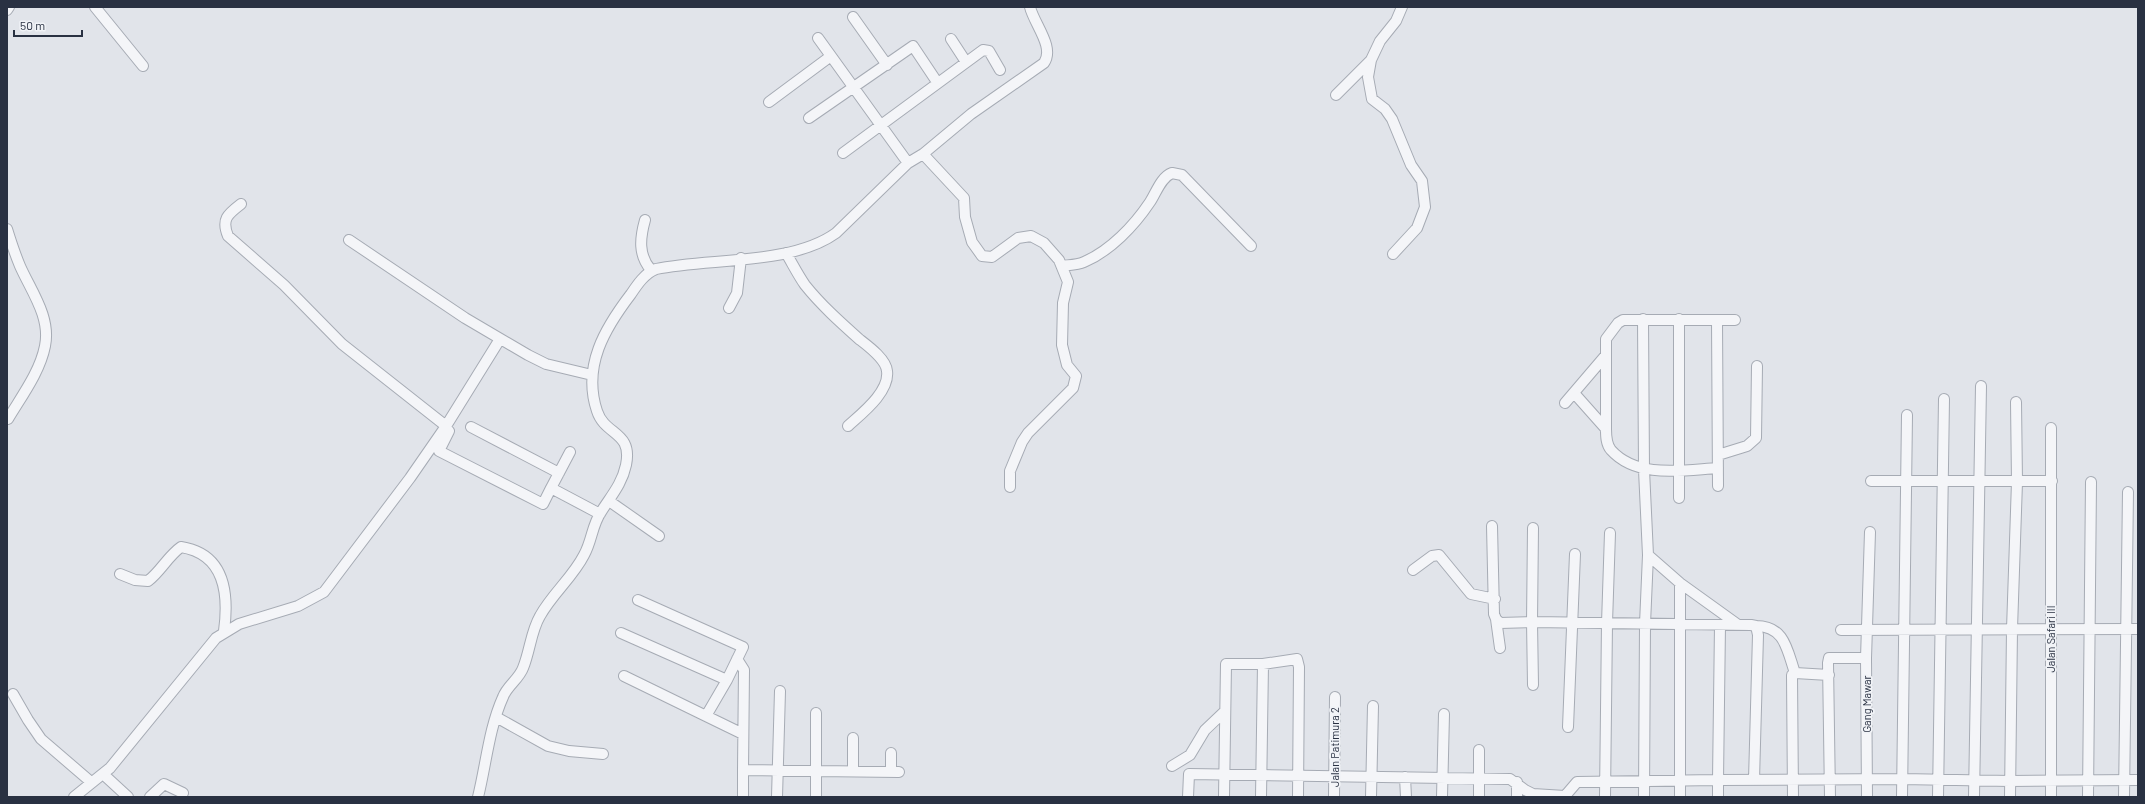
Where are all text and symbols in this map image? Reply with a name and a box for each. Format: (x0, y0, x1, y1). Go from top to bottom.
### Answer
scale bar (14, 12, 82, 38)
text: 50 m (20, 18, 45, 32)
street label: Jalan Safari III (2044, 605, 2057, 673)
street label: Gang Mawar (1860, 675, 1873, 733)
street label: Jalan Patimura 2 (1328, 707, 1341, 787)

